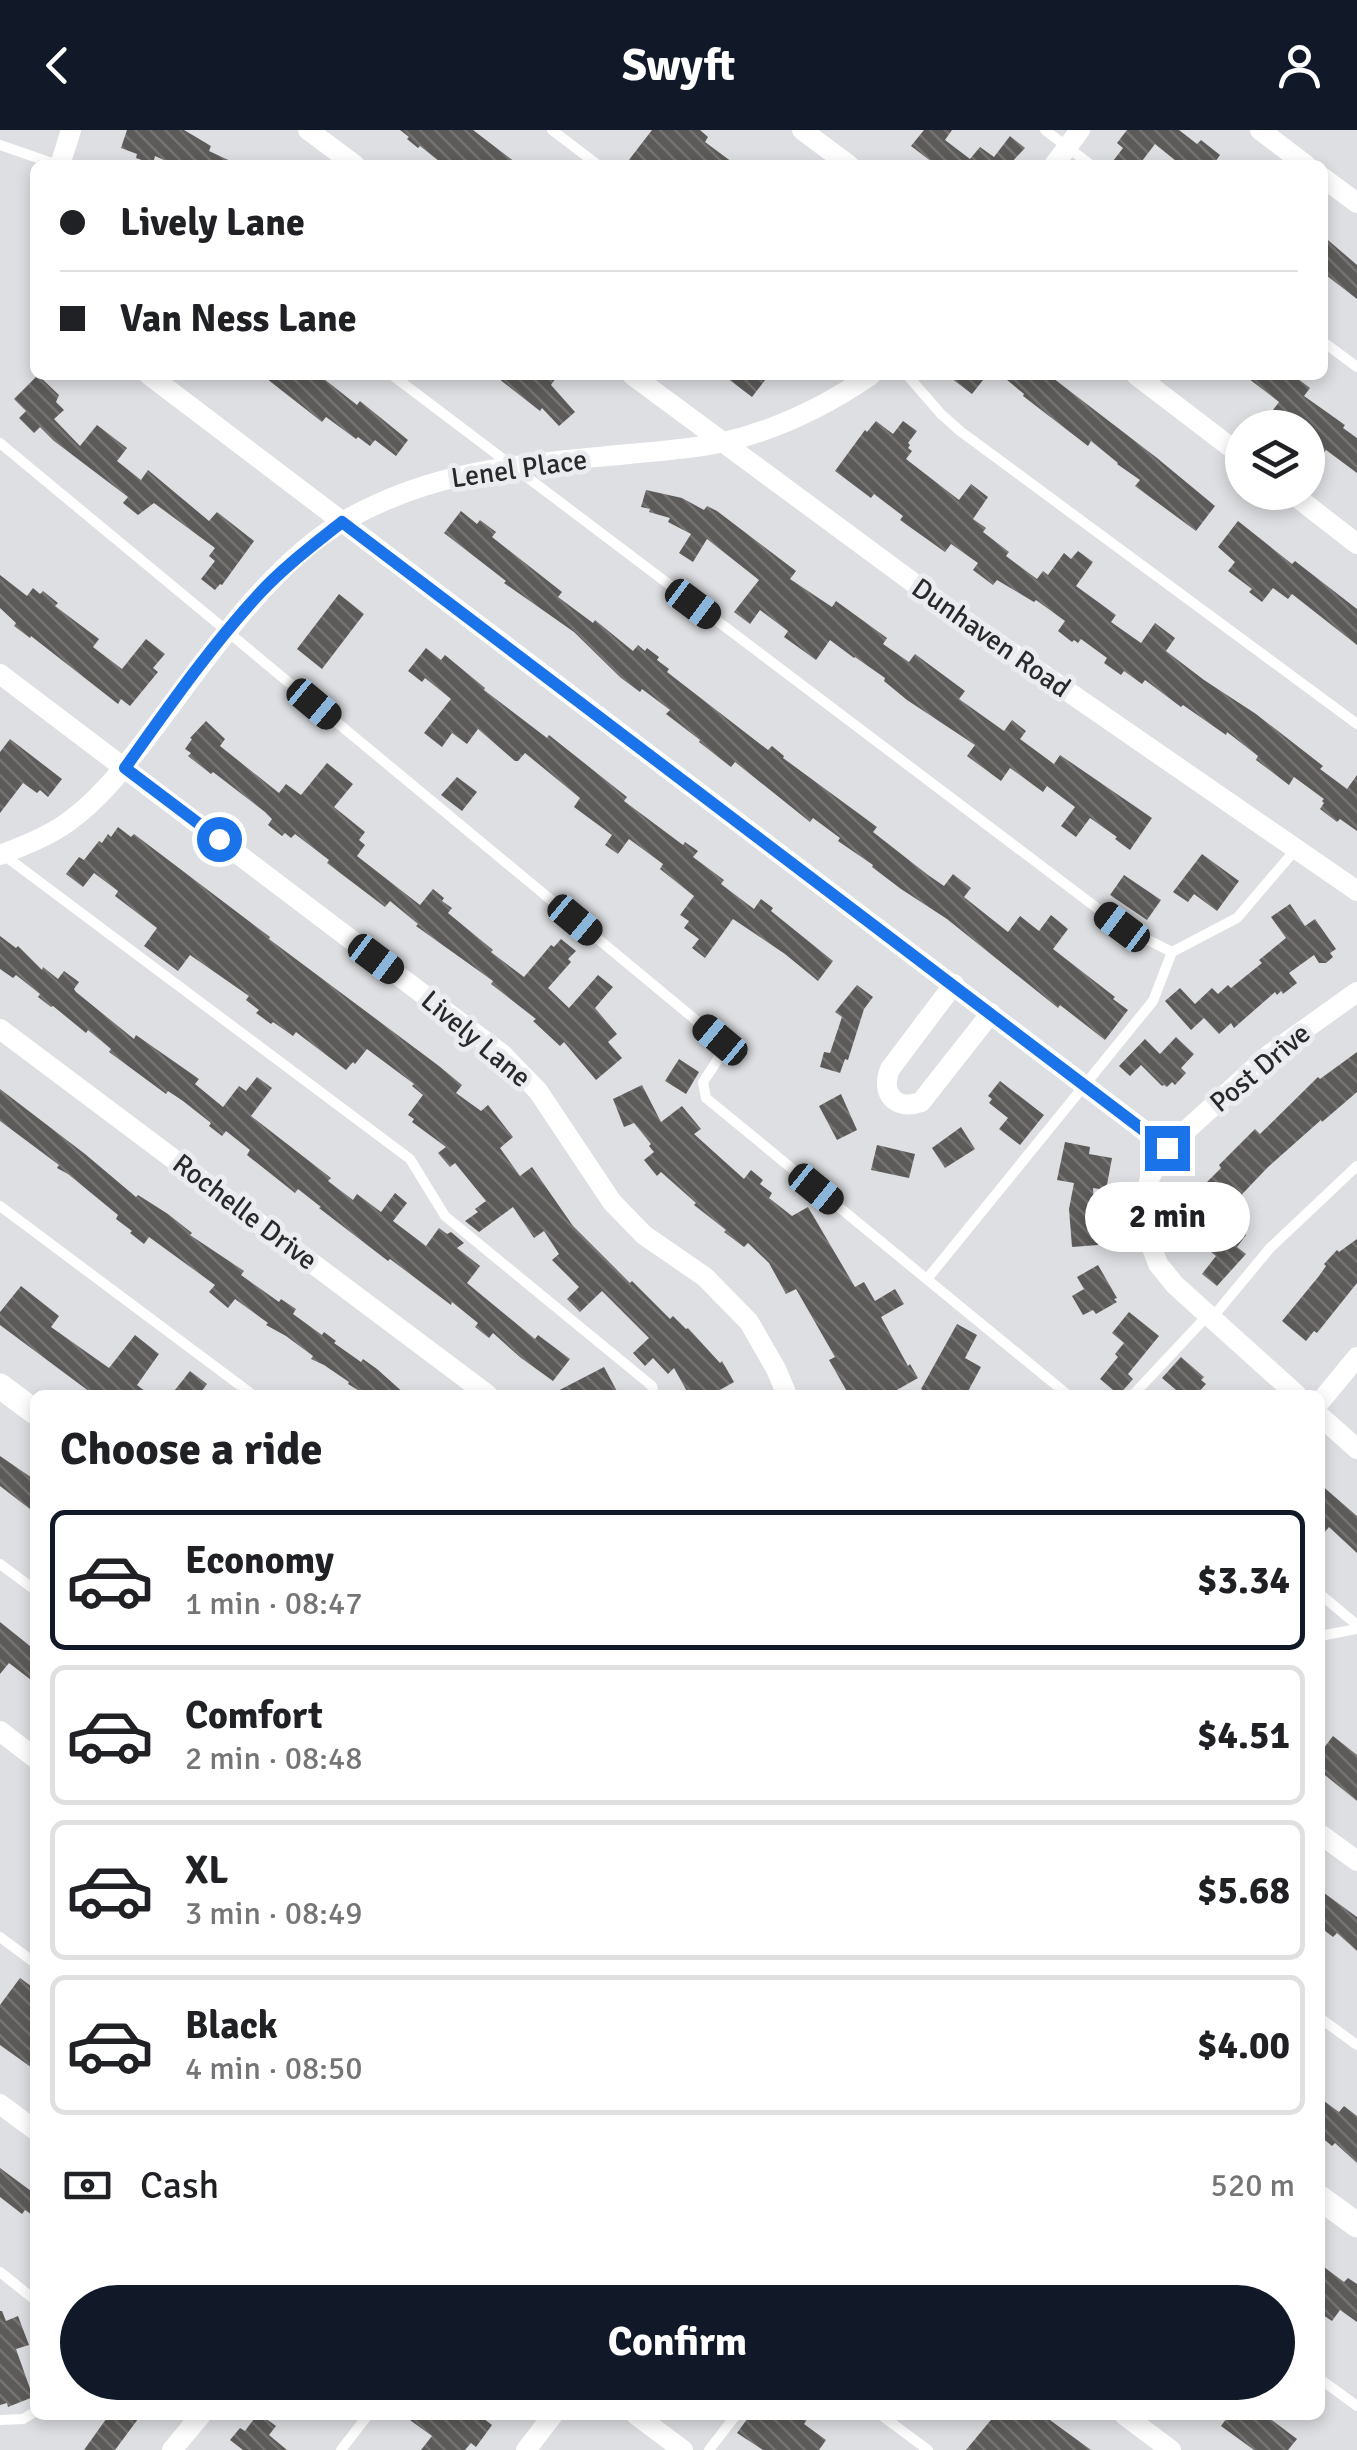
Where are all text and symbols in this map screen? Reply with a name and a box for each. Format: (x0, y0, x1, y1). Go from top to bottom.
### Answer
icon: back (30, 38, 85, 93)
text: Swyft (622, 38, 735, 93)
icon: person (1272, 38, 1327, 93)
text: Lively Lane (120, 199, 305, 246)
text: Van Ness Lane (120, 295, 357, 342)
map controls (1225, 410, 1325, 510)
button: layers (1225, 410, 1325, 510)
street label: Lenel Place (449, 443, 589, 495)
street label: Dunhaven Road (905, 571, 1077, 705)
car (660, 574, 726, 634)
car (281, 673, 347, 735)
route start (197, 817, 242, 862)
car (542, 889, 608, 951)
car (1089, 897, 1155, 957)
car (343, 929, 409, 989)
street label: Lively Lane (414, 983, 538, 1095)
car (687, 1009, 753, 1071)
street label: Post Drive (1203, 1016, 1317, 1120)
route end (1145, 1126, 1190, 1171)
street label: Rochelle Drive (166, 1147, 324, 1277)
car (783, 1158, 849, 1220)
callout: 2 min (1084, 1183, 1250, 1253)
text: 2 min (1129, 1197, 1206, 1236)
text: Choose a ride (60, 1422, 323, 1477)
icon: car (65, 1535, 155, 1625)
text: Economy (185, 1537, 334, 1584)
text: $3.34 (1197, 1557, 1290, 1604)
text: 1 min · 08:47 (185, 1584, 363, 1623)
icon: car (65, 1690, 155, 1780)
text: Comfort (185, 1692, 323, 1739)
text: $4.51 (1197, 1712, 1290, 1759)
text: 2 min · 08:48 (185, 1739, 363, 1778)
icon: car (65, 1845, 155, 1935)
text: XL (185, 1847, 228, 1894)
text: $5.68 (1197, 1867, 1290, 1914)
text: 3 min · 08:49 (185, 1894, 363, 1933)
icon: car (65, 2000, 155, 2090)
text: Black (185, 2002, 278, 2049)
text: $4.00 (1197, 2022, 1290, 2069)
text: 4 min · 08:50 (185, 2049, 363, 2088)
icon: cash (60, 2158, 115, 2213)
text: Cash (140, 2162, 219, 2209)
text: 520 m (1211, 2166, 1295, 2205)
button: Confirm (60, 2285, 1295, 2400)

